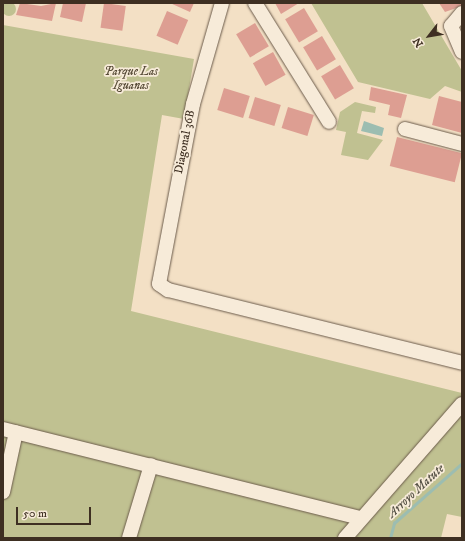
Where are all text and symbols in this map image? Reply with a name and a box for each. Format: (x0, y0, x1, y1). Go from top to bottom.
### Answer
north arrow (409, 16, 449, 56)
text: N (410, 35, 427, 50)
park label: Parque Las Iguanas (104, 65, 158, 93)
street label: Diagonal 36B (172, 109, 198, 175)
water label: Arroyo Matute (384, 461, 448, 521)
scale bar (18, 499, 93, 525)
text: 50 m (23, 506, 47, 521)

